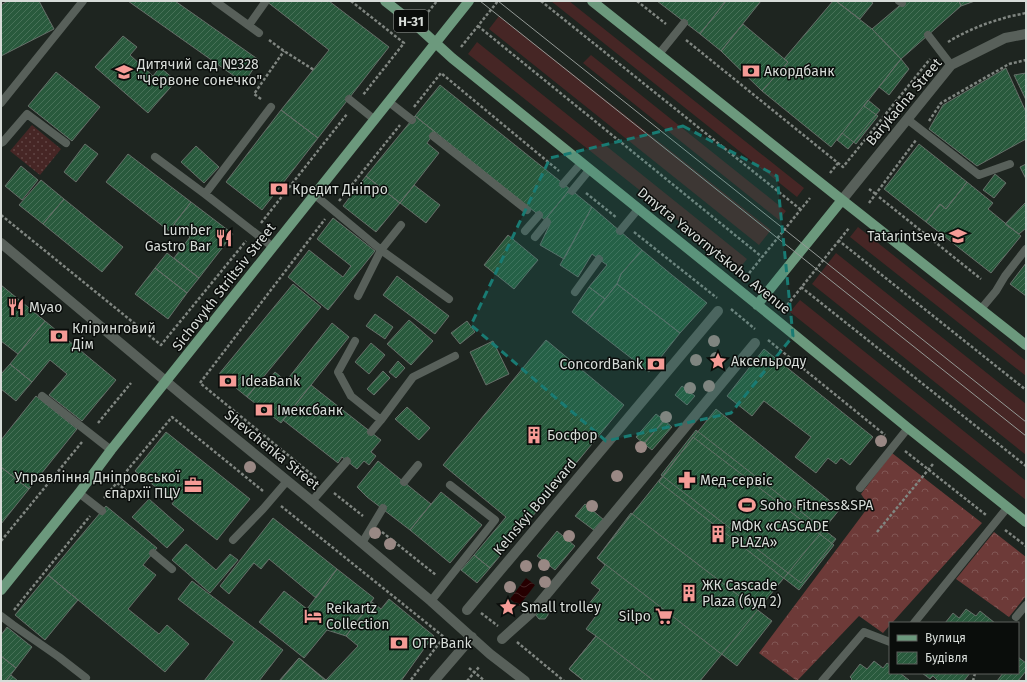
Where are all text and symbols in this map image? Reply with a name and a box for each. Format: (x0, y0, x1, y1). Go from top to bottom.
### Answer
road number: Н-31 (394, 10, 428, 32)
street label: Barykadna Street (862, 54, 946, 149)
place label: Дитячий сад №328 "Червоне сонечко" (136, 56, 262, 89)
bank icon: Акордбанк (741, 61, 761, 81)
school or university icon: Дитячий сад №328 "Червоне сонечко" (114, 62, 134, 82)
place label: Акордбанк (764, 63, 835, 80)
bank icon: Кредит Дніпро (269, 179, 289, 199)
place label: Кредит Дніпро (292, 181, 388, 198)
street label: Dmytra Yavornytskoho Avenue (634, 184, 794, 318)
street label: Sichovykh Striltsiv Street (169, 219, 280, 354)
place label: Lumber Gastro Bar (145, 222, 212, 255)
school or university icon: Tatarintseva (948, 226, 968, 246)
restaurant icon: Lumber Gastro Bar (214, 228, 234, 248)
place label: Tatarintseva (867, 228, 945, 245)
restaurant icon: Myao (6, 297, 26, 317)
place label: Myao (29, 299, 62, 316)
place label: Кліринговий Дім (71, 320, 156, 353)
bank icon: Кліринговий Дім (49, 326, 69, 346)
place icon: Аксельроду (708, 351, 728, 371)
place label: Аксельроду (731, 353, 807, 370)
bank icon: ConcordBank (646, 354, 666, 374)
place label: ConcordBank (560, 356, 644, 373)
bank icon: IdeaBank (218, 371, 238, 391)
place label: IdeaBank (241, 373, 301, 390)
bank icon: Імексбанк (254, 400, 274, 420)
place label: Імексбанк (277, 402, 344, 419)
street label: Shevchenka Street (221, 407, 324, 494)
building icon: Босфор (524, 425, 544, 445)
place label: Босфор (547, 427, 598, 444)
street label: Kelnskyi Boulevard (490, 455, 580, 559)
place label: Управління Дніпровської єпархії ПЦУ (14, 469, 181, 502)
pharmacy icon: Мед-сервіс (677, 470, 697, 490)
place label: Мед-сервіс (700, 472, 773, 489)
office icon: Управління Дніпровської єпархії ПЦУ (183, 475, 203, 495)
sports icon: Soho Fitness&SPA (737, 495, 757, 515)
place label: Soho Fitness&SPA (760, 497, 873, 514)
place label: МФК «CASCADE PLAZA» (731, 518, 829, 551)
building icon: МФК «CASCADE PLAZA» (708, 524, 728, 544)
place label: ЖК Cascade Plaza (буд 2) (702, 577, 781, 610)
building icon: ЖК Cascade Plaza (буд 2) (679, 583, 699, 603)
place icon: Small trolley (498, 597, 518, 617)
place label: Small trolley (521, 599, 601, 616)
place label: Reikartz Collection (326, 600, 390, 633)
hotel icon: Reikartz Collection (303, 606, 323, 626)
supermarket icon: Silpo (654, 606, 674, 626)
place label: Silpo (619, 608, 651, 625)
legend (889, 622, 1019, 674)
text: Вулиця (925, 631, 966, 645)
bank icon: OTP Bank (389, 633, 409, 653)
place label: OTP Bank (412, 635, 473, 652)
text: Будівля (925, 651, 968, 665)

